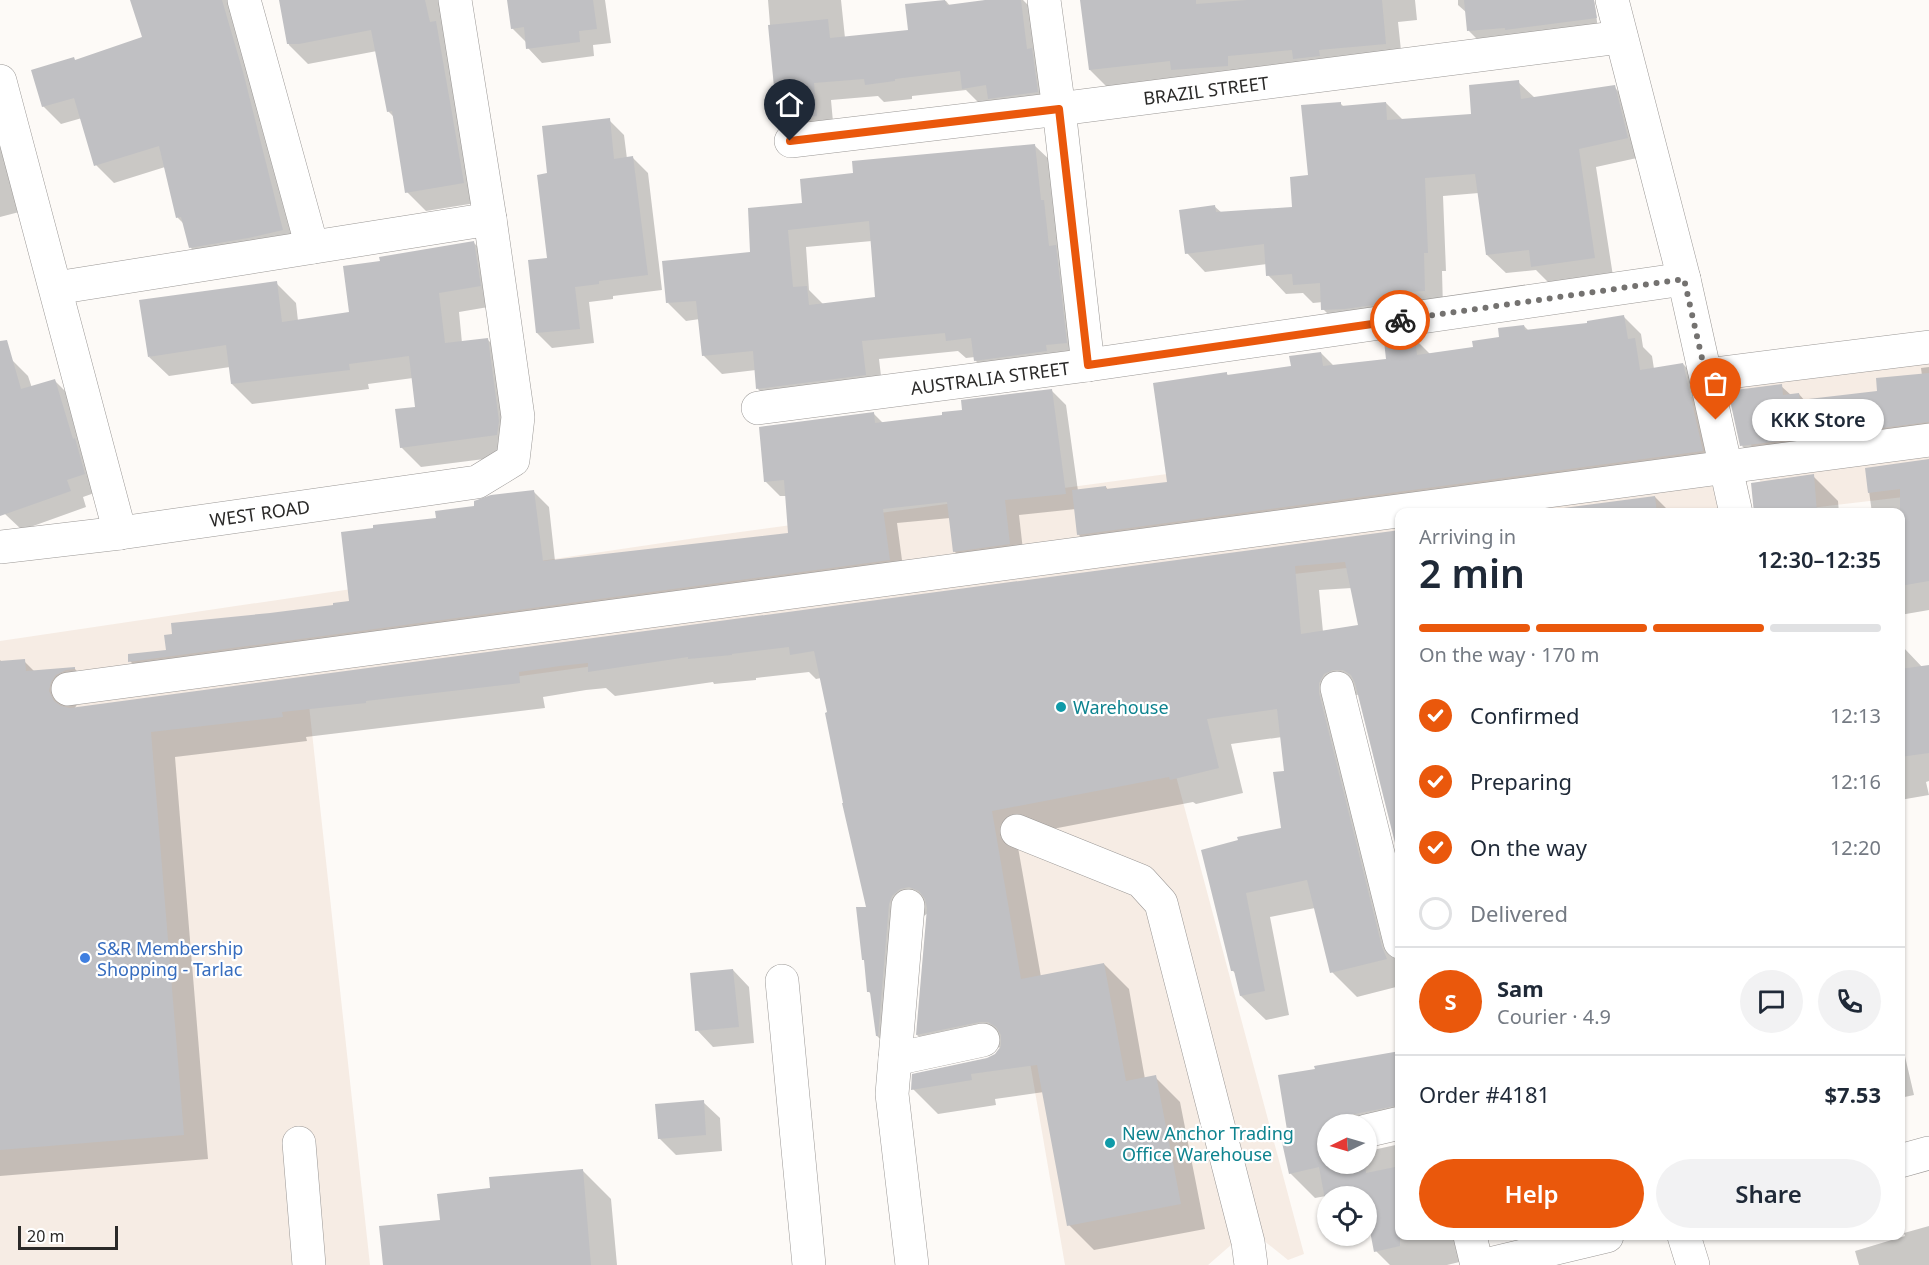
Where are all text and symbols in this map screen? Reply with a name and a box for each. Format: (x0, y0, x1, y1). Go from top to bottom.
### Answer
street label: BRAZIL STREET (1142, 70, 1270, 110)
pin (764, 79, 815, 141)
icon: home (773, 88, 806, 121)
courier (1370, 290, 1430, 350)
icon: bike (1384, 304, 1417, 337)
street label: AUSTRALIA STREET (909, 356, 1071, 400)
pin (1690, 358, 1741, 420)
icon: bag (1699, 367, 1732, 400)
callout: KKK Store (1752, 399, 1884, 441)
text: KKK Store (1770, 406, 1866, 433)
street label: WEST ROAD (208, 494, 311, 532)
text: Arriving in (1419, 523, 1516, 550)
text: 12:30–12:35 (1757, 544, 1881, 574)
text: 2 min (1419, 546, 1525, 599)
text: On the way · 170 m (1419, 641, 1599, 668)
place label: Warehouse (1073, 695, 1169, 719)
icon: check (1419, 699, 1452, 732)
marker: Warehouse (1054, 700, 1068, 714)
text: Confirmed (1470, 700, 1580, 730)
text: 12:13 (1830, 702, 1881, 729)
icon: check (1419, 765, 1452, 798)
text: Preparing (1470, 766, 1572, 796)
text: 12:16 (1830, 768, 1881, 795)
icon: check (1419, 831, 1452, 864)
text: On the way (1470, 832, 1587, 862)
text: 12:20 (1830, 834, 1881, 861)
text: Delivered (1470, 898, 1568, 928)
place label: S&R Membership Shopping - Tarlac (97, 936, 243, 981)
marker: S&R Membership Shopping - Tarlac (78, 951, 92, 965)
button: chat (1740, 970, 1803, 1033)
button: phone (1818, 970, 1881, 1033)
text: Sam (1497, 973, 1544, 1003)
text: S (1444, 986, 1457, 1016)
text: Courier · 4.9 (1497, 1003, 1611, 1030)
text: Order #4181 (1419, 1079, 1550, 1109)
text: $7.53 (1824, 1079, 1881, 1109)
north arrow (1317, 1114, 1377, 1174)
map controls (1317, 1114, 1377, 1246)
place label: New Anchor Trading Office Warehouse (1122, 1121, 1294, 1166)
marker: New Anchor Trading Office Warehouse (1103, 1136, 1117, 1150)
button: Help (1419, 1159, 1644, 1228)
button: Share (1656, 1159, 1881, 1228)
button: locate (1317, 1186, 1377, 1246)
scale bar (18, 1223, 118, 1250)
text: 20 m (27, 1225, 64, 1247)

